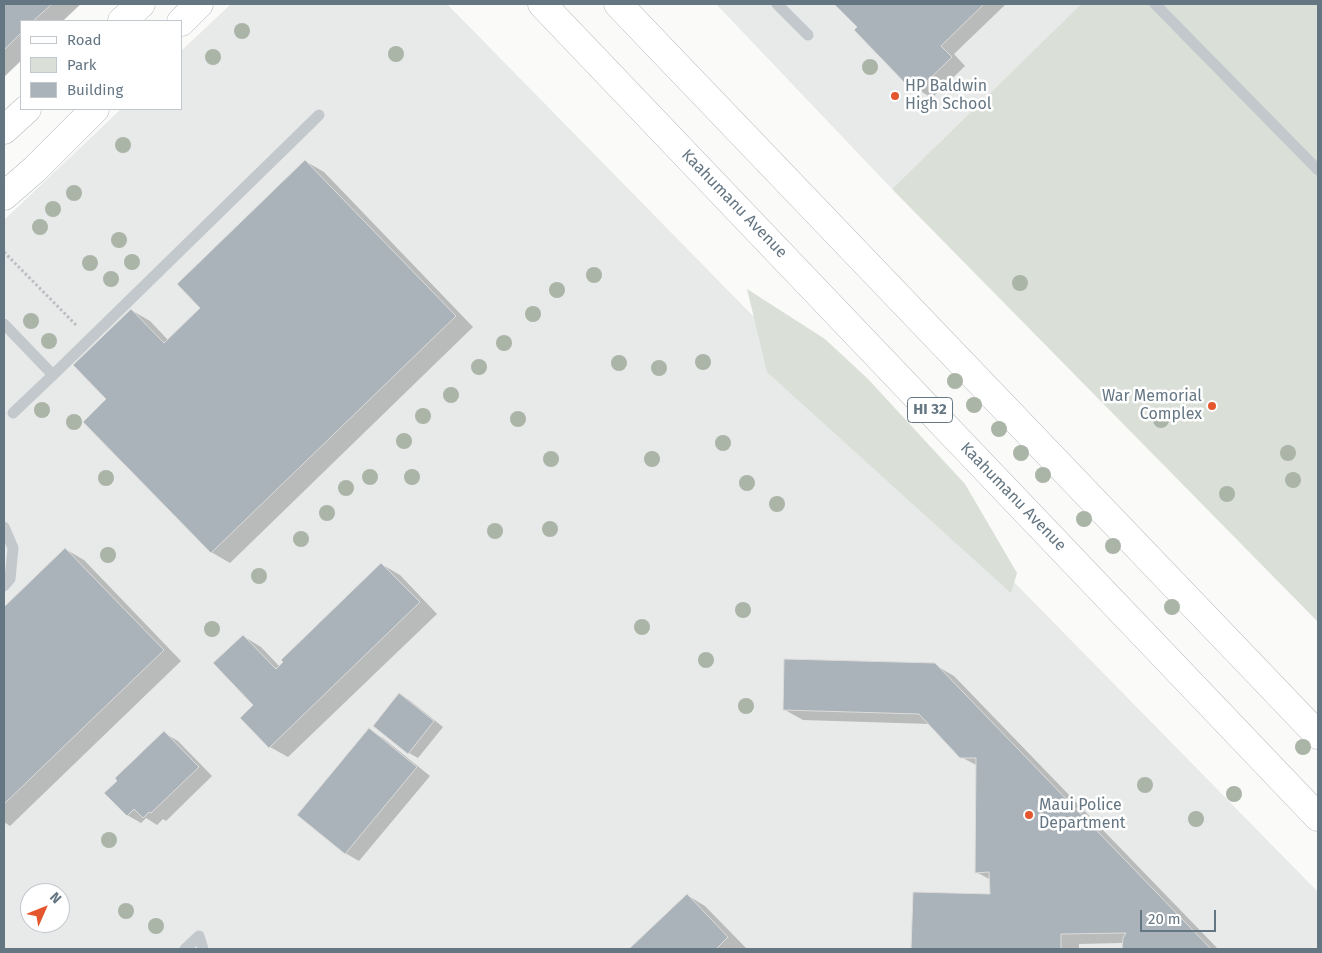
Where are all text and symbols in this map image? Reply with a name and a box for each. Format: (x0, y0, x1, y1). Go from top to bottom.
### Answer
legend (20, 20, 182, 110)
text: Road (67, 31, 102, 49)
text: Park (67, 56, 97, 74)
place label: HP Baldwin High School (905, 77, 991, 115)
text: Building (67, 81, 123, 99)
marker: HP Baldwin High School (889, 90, 901, 102)
street label: Kaahumanu Avenue (677, 146, 791, 262)
place label: War Memorial Complex (1102, 387, 1202, 425)
road number: HI 32 (908, 398, 952, 422)
marker: War Memorial Complex (1206, 400, 1218, 412)
street label: Kaahumanu Avenue (956, 439, 1070, 555)
place label: Maui Police Department (1039, 796, 1126, 834)
marker: Maui Police Department (1023, 809, 1035, 821)
north arrow (20, 883, 70, 933)
text: N (46, 889, 65, 907)
scale bar (1142, 900, 1218, 932)
text: 20 m (1148, 910, 1181, 928)

